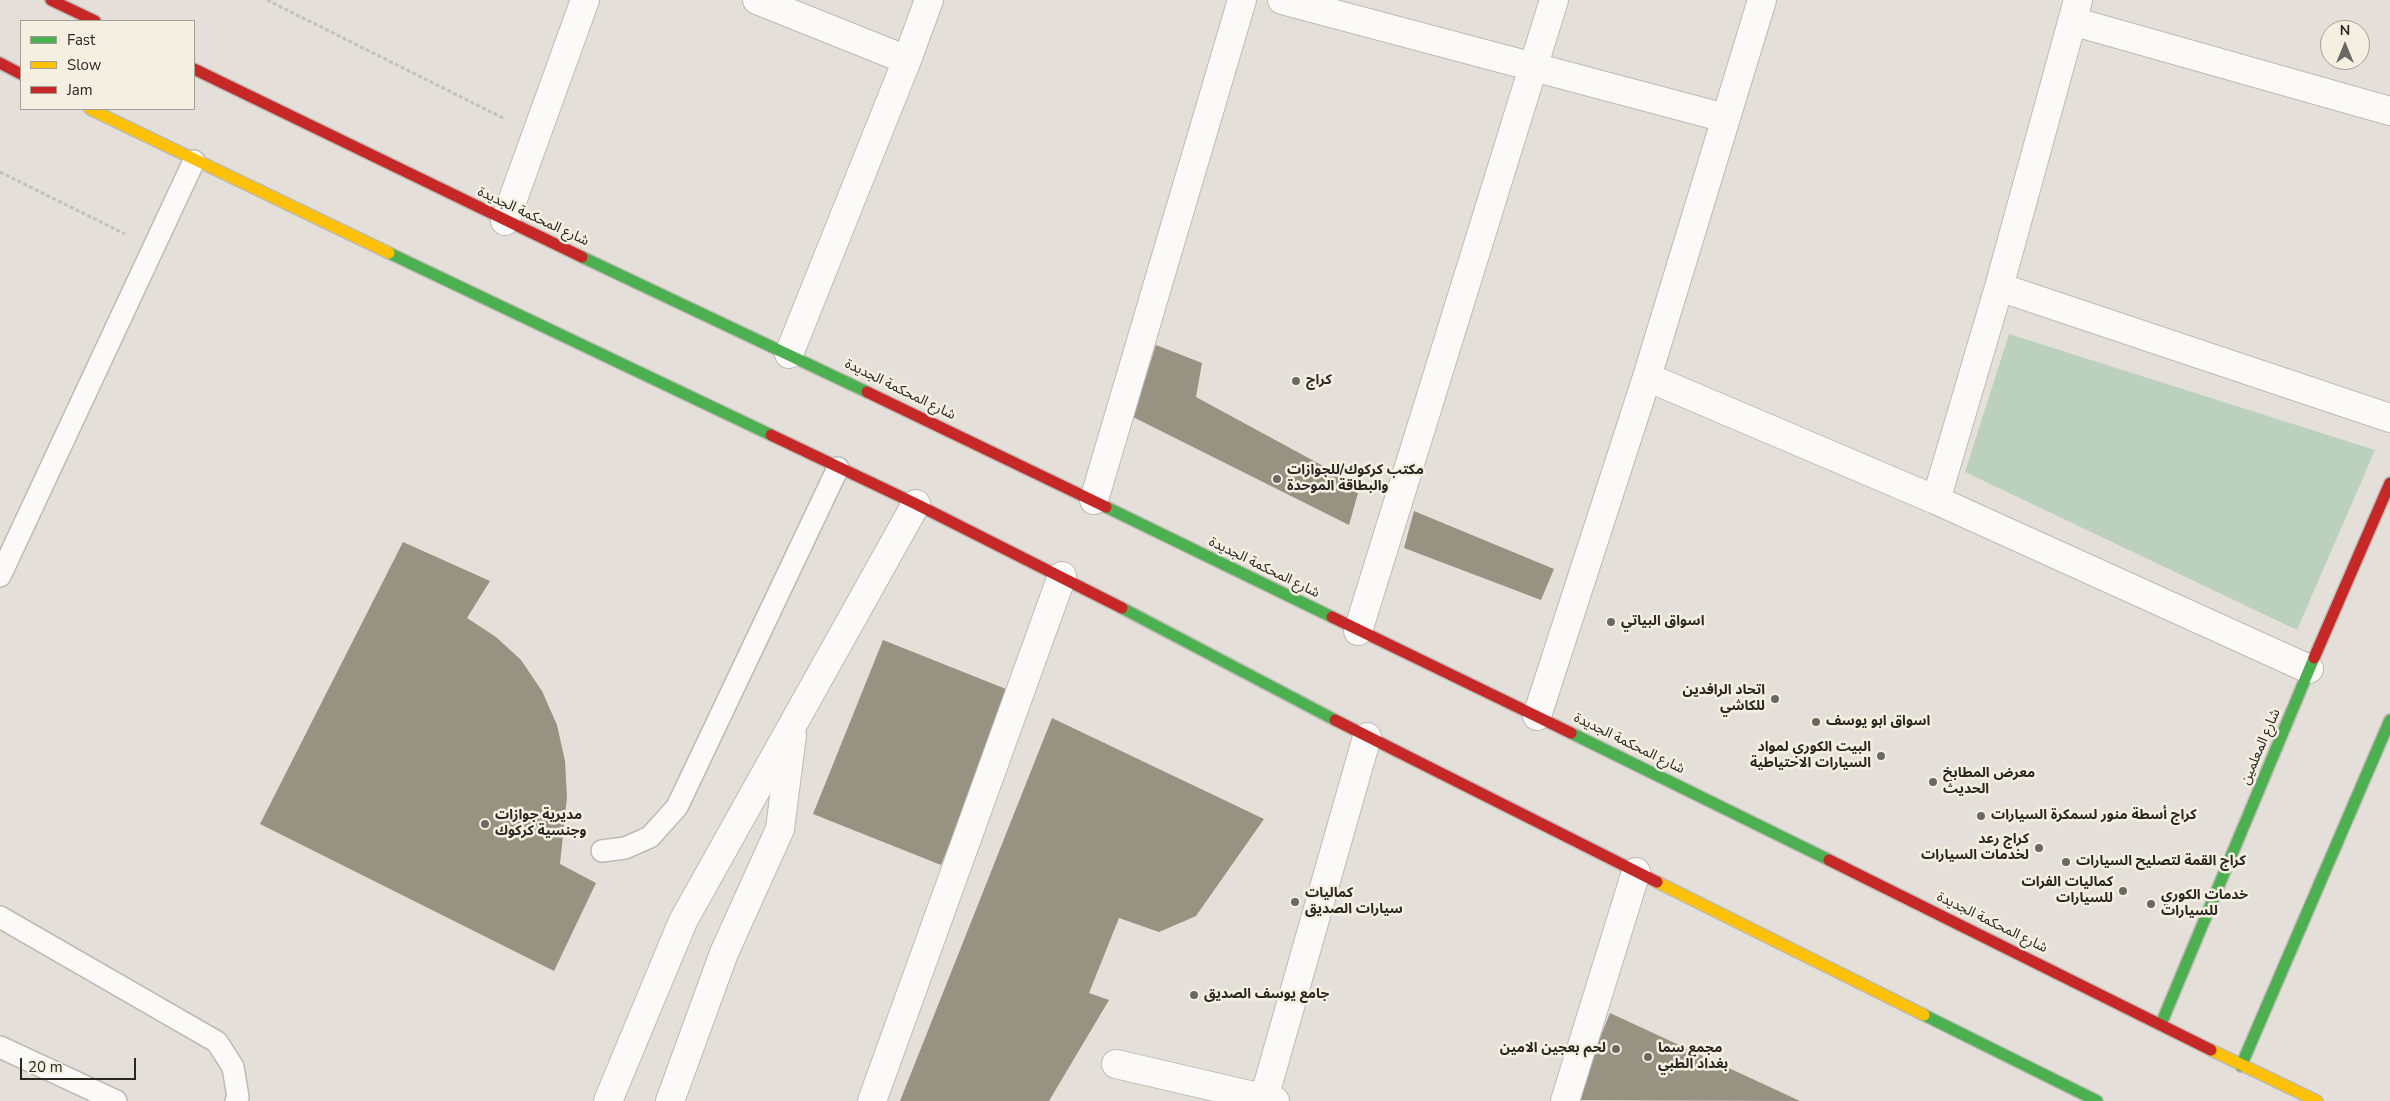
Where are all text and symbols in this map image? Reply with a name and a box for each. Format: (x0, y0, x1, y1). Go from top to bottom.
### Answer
legend (20, 20, 195, 110)
north arrow (2320, 20, 2370, 70)
text: N (2340, 21, 2350, 40)
text: Fast (67, 30, 95, 50)
text: Slow (67, 55, 101, 75)
text: Jam (67, 80, 93, 100)
street label: شارع المحكمة الجديدة (475, 184, 591, 250)
street label: شارع المحكمة الجديدة (842, 356, 958, 424)
place label: كراج (1306, 373, 1332, 389)
marker: كراج (1290, 375, 1302, 387)
place label: مكتب كركوك/للجوازات والبطاقة الموحدة (1287, 463, 1424, 496)
marker: مكتب كركوك/للجوازات والبطاقة الموحدة (1271, 473, 1283, 485)
street label: شارع المحكمة الجديدة (1206, 534, 1322, 602)
place label: اسواق البياتي (1621, 614, 1704, 630)
marker: اسواق البياتي (1605, 616, 1617, 628)
place label: اتحاد الرافدين للكاشي (1682, 683, 1765, 716)
marker: اتحاد الرافدين للكاشي (1769, 693, 1781, 705)
street label: شارع المعلمين (2237, 706, 2285, 788)
street label: شارع المحكمة الجديدة (1571, 710, 1687, 778)
place label: اسواق ابو يوسف (1826, 714, 1930, 730)
marker: اسواق ابو يوسف (1810, 716, 1822, 728)
place label: البيت الكوري لمواد السيارات الاحتياطية (1750, 740, 1871, 772)
marker: البيت الكوري لمواد السيارات الاحتياطية (1875, 750, 1887, 762)
place label: معرض المطابخ الحديث (1943, 766, 2035, 799)
marker: معرض المطابخ الحديث (1927, 776, 1939, 788)
place label: مديرية جوازات وجنسية كركوك (495, 808, 587, 840)
place label: كراج أسطة منور لسمكرة السيارات (1991, 808, 2197, 824)
marker: كراج أسطة منور لسمكرة السيارات (1975, 810, 1987, 822)
marker: مديرية جوازات وجنسية كركوك (479, 818, 491, 830)
place label: كراج رعد لخدمات السيارات (1921, 832, 2029, 864)
marker: كراج رعد لخدمات السيارات (2033, 842, 2045, 854)
place label: كراج القمة لتصليح السيارات (2076, 854, 2246, 870)
marker: كراج القمة لتصليح السيارات (2060, 856, 2072, 868)
place label: كماليات الفرات للسيارات (2022, 875, 2113, 908)
marker: كماليات الفرات للسيارات (2117, 885, 2129, 897)
place label: كماليات سيارات الصديق (1305, 886, 1403, 919)
place label: خدمات الكوري للسيارات (2161, 888, 2248, 920)
street label: شارع المحكمة الجديدة (1934, 889, 2050, 957)
marker: كماليات سيارات الصديق (1289, 896, 1301, 908)
marker: خدمات الكوري للسيارات (2145, 898, 2157, 910)
place label: جامع يوسف الصديق (1204, 987, 1329, 1003)
marker: جامع يوسف الصديق (1188, 989, 1200, 1001)
place label: لحم بعجين الامين (1500, 1041, 1606, 1057)
place label: مجمع سما بغداد الطبي (1658, 1041, 1728, 1074)
marker: لحم بعجين الامين (1610, 1043, 1622, 1055)
scale bar (22, 1048, 139, 1080)
marker: مجمع سما بغداد الطبي (1642, 1051, 1654, 1063)
text: 20 m (28, 1057, 63, 1077)

